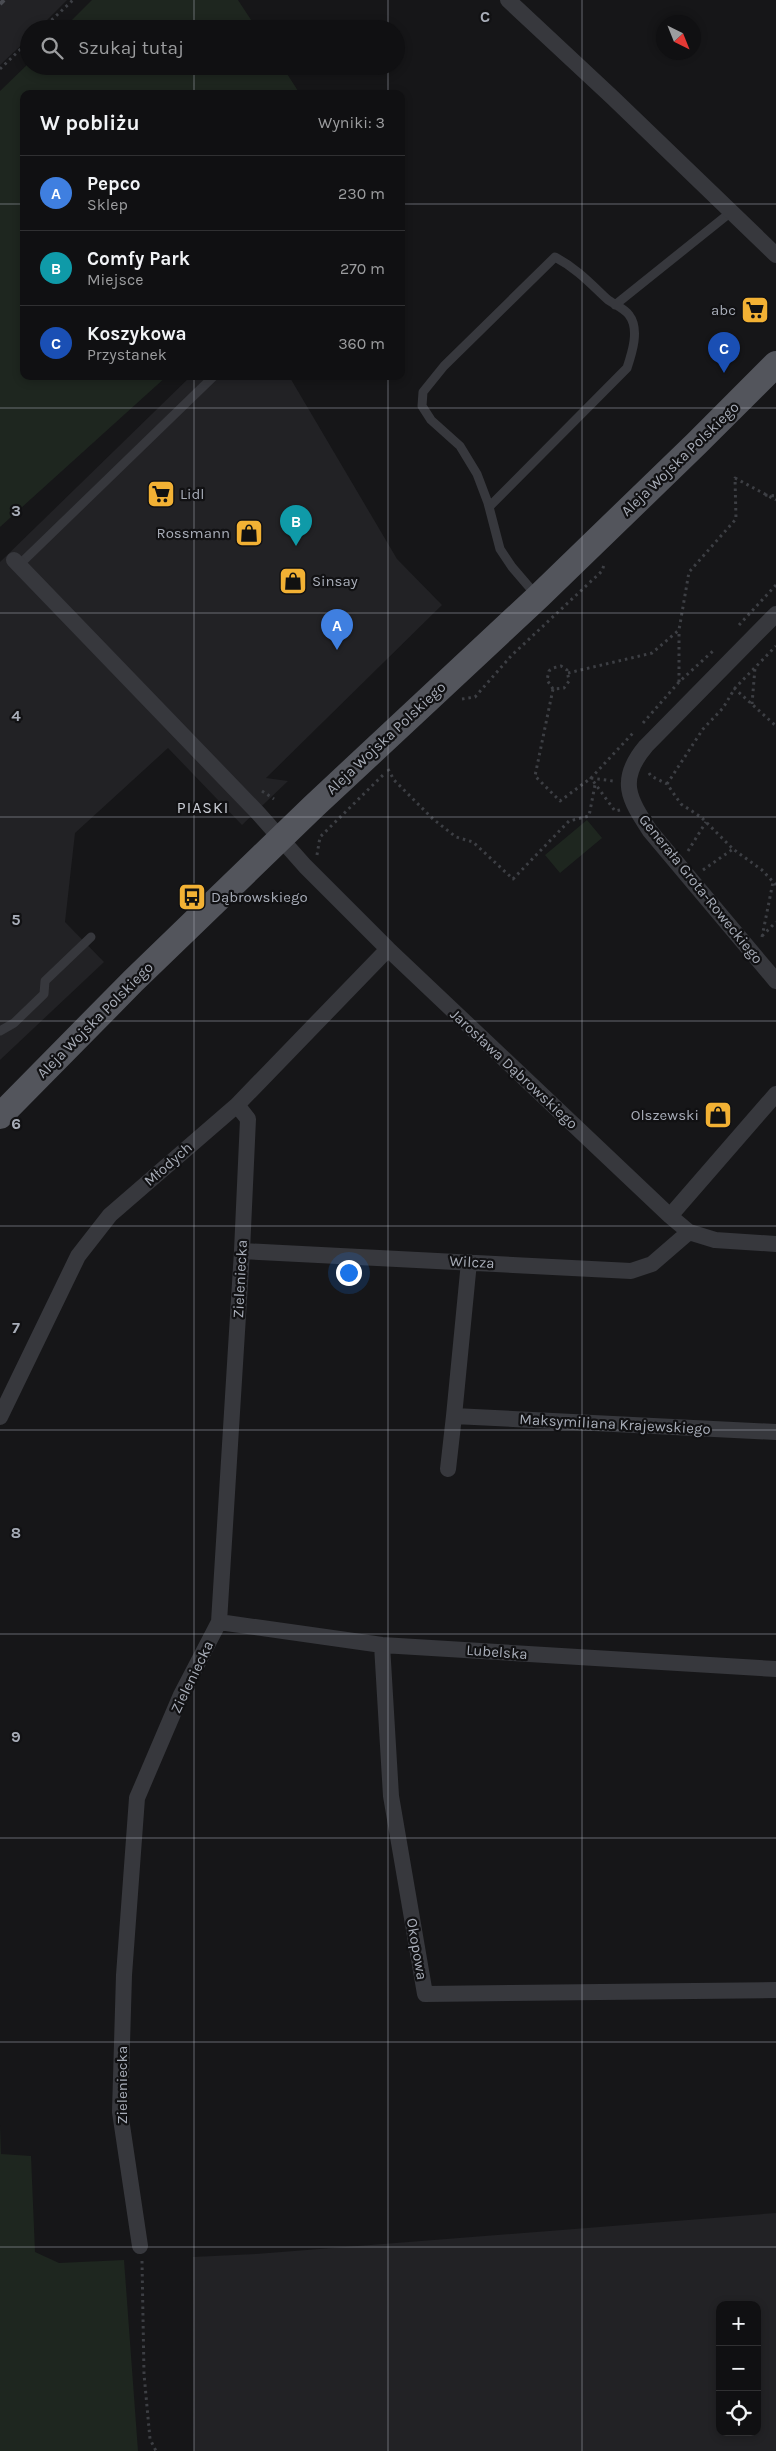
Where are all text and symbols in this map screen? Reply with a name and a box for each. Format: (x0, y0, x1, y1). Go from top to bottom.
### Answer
text: C (480, 7, 490, 26)
north arrow (656, 15, 701, 60)
search box (20, 20, 405, 75)
icon: search (38, 34, 66, 62)
text: Szukaj tutaj (78, 37, 184, 59)
text: W pobliżu (40, 111, 140, 135)
text: Wyniki: 3 (318, 113, 385, 132)
text: Pepco (87, 173, 141, 195)
text: A (51, 184, 61, 203)
text: 230 m (338, 184, 385, 203)
text: Sklep (87, 195, 128, 214)
text: Comfy Park (87, 248, 190, 270)
text: B (51, 259, 61, 278)
text: 270 m (340, 259, 385, 278)
text: Miejsce (87, 270, 143, 289)
supermarket icon: abc (740, 295, 770, 325)
place label: abc (711, 301, 736, 319)
text: Koszykowa (87, 323, 187, 345)
pin: C (708, 332, 740, 373)
text: C (51, 334, 61, 353)
text: 360 m (338, 334, 385, 353)
text: Przystanek (87, 345, 167, 364)
street label: Aleja Wojska Polskiego (617, 398, 743, 520)
supermarket icon: Lidl (146, 479, 176, 509)
place label: Lidl (180, 485, 205, 503)
text: 3 (11, 501, 21, 520)
pin: B (280, 505, 312, 546)
shop icon: Rossmann (234, 518, 264, 548)
place label: Rossmann (156, 524, 230, 542)
shop icon: Sinsay (278, 566, 308, 596)
place label: Sinsay (312, 572, 358, 590)
pin: A (321, 609, 353, 650)
street label: Aleja Wojska Polskiego (322, 678, 450, 798)
text: 4 (11, 706, 21, 725)
district label: PIASKI (177, 798, 229, 817)
street label: Generała Grota-Roweckiego (635, 811, 767, 967)
bus stop icon: Dąbrowskiego (177, 882, 207, 912)
place label: Dąbrowskiego (211, 888, 308, 906)
text: 5 (11, 910, 21, 929)
street label: Aleja Wojska Polskiego (33, 958, 157, 1082)
street label: Jarosława Dąbrowskiego (447, 1005, 581, 1133)
shop icon: Olszewski (703, 1100, 733, 1130)
place label: Olszewski (631, 1106, 699, 1124)
text: 6 (11, 1114, 21, 1133)
street label: Młodych (140, 1138, 196, 1190)
street label: Zieleniecka (229, 1239, 251, 1319)
street label: Wilcza (449, 1252, 495, 1272)
your location (336, 1260, 362, 1286)
text: 7 (12, 1318, 20, 1337)
street label: Maksymiliana Krajewskiego (519, 1410, 711, 1438)
text: 8 (11, 1523, 21, 1542)
street label: Zieleniecka (167, 1638, 217, 1716)
street label: Lubelska (466, 1641, 528, 1663)
text: 9 (11, 1727, 21, 1746)
street label: Okopowa (403, 1917, 431, 1981)
street label: Zieleniecka (113, 2046, 131, 2124)
map controls (716, 2301, 761, 2436)
button: + (716, 2301, 761, 2346)
button: − (716, 2346, 761, 2391)
button: locate (716, 2391, 761, 2436)

